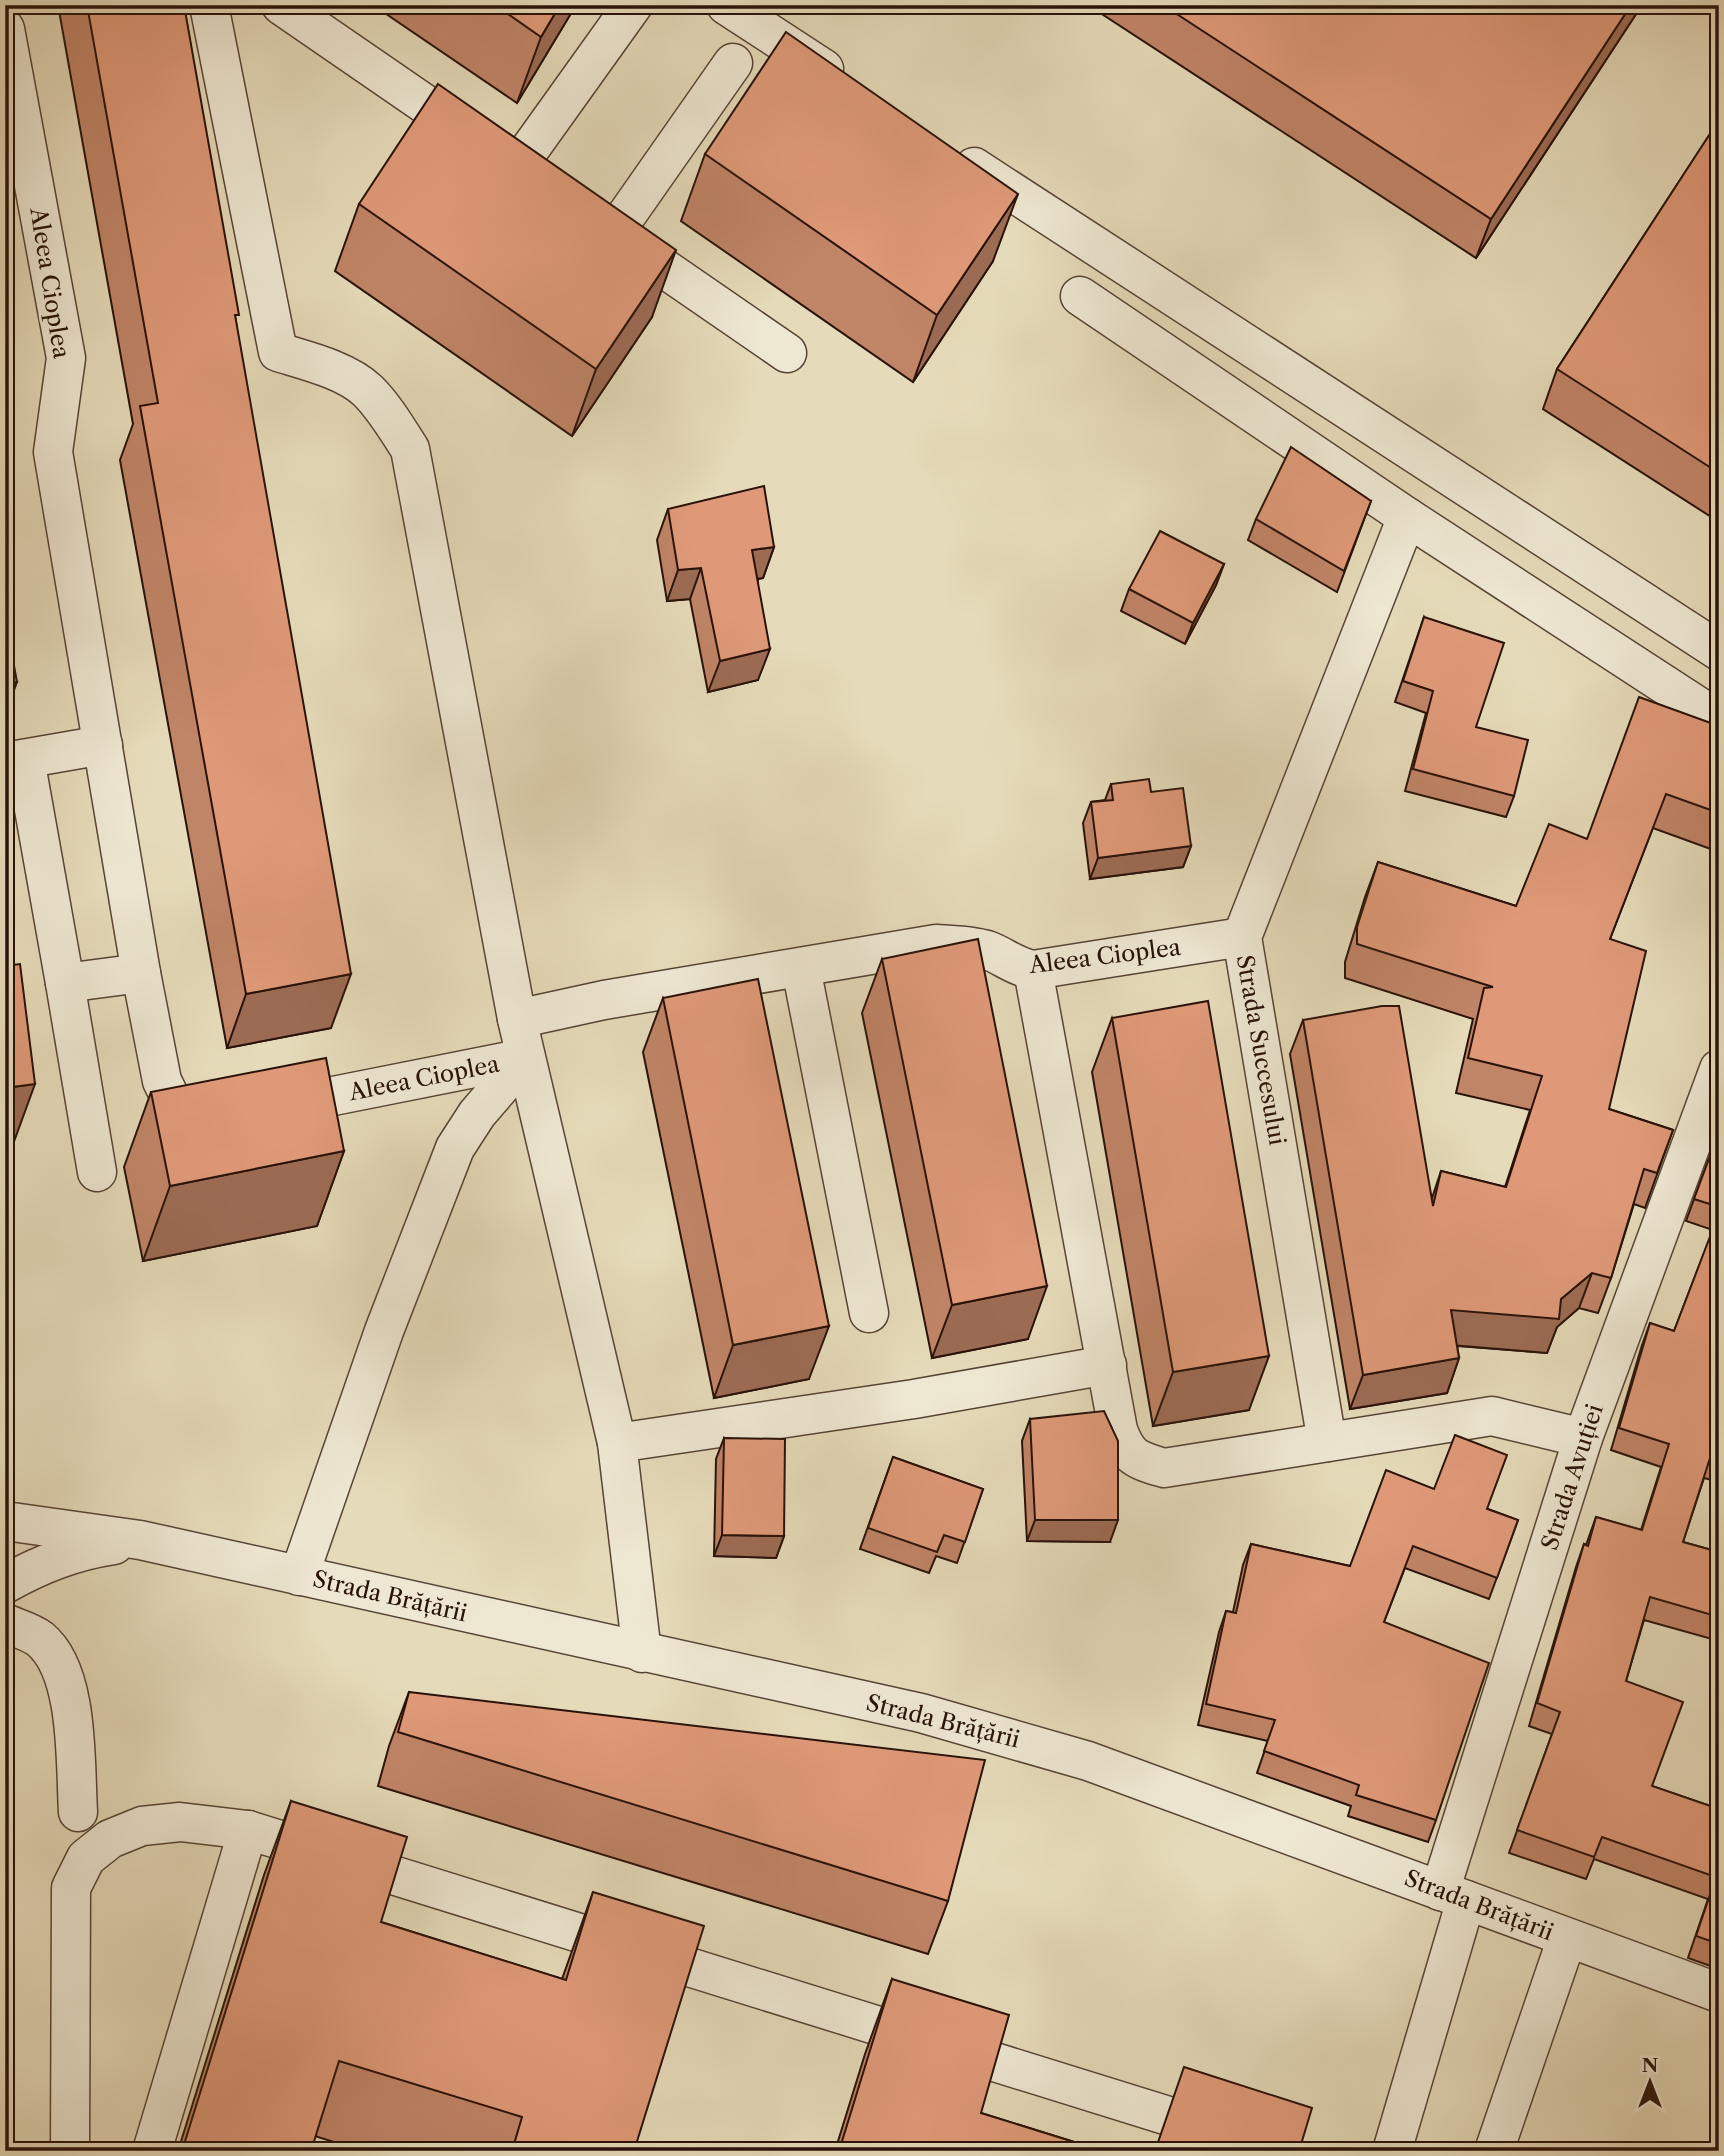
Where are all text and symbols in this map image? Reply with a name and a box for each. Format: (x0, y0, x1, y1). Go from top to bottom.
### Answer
street label: Aleea Cioplea (24, 205, 76, 361)
street label: Aleea Cioplea (1027, 933, 1183, 979)
street label: Strada Succesului (1230, 953, 1292, 1147)
street label: Aleea Cioplea (346, 1050, 502, 1106)
street label: Strada Avuției (1535, 1400, 1609, 1554)
street label: Strada Brățării (310, 1565, 470, 1627)
street label: Strada Brățării (863, 1688, 1023, 1754)
street label: Strada Brățării (1401, 1864, 1557, 1946)
north arrow (1616, 2048, 1686, 2118)
text: N (1642, 2054, 1658, 2077)

